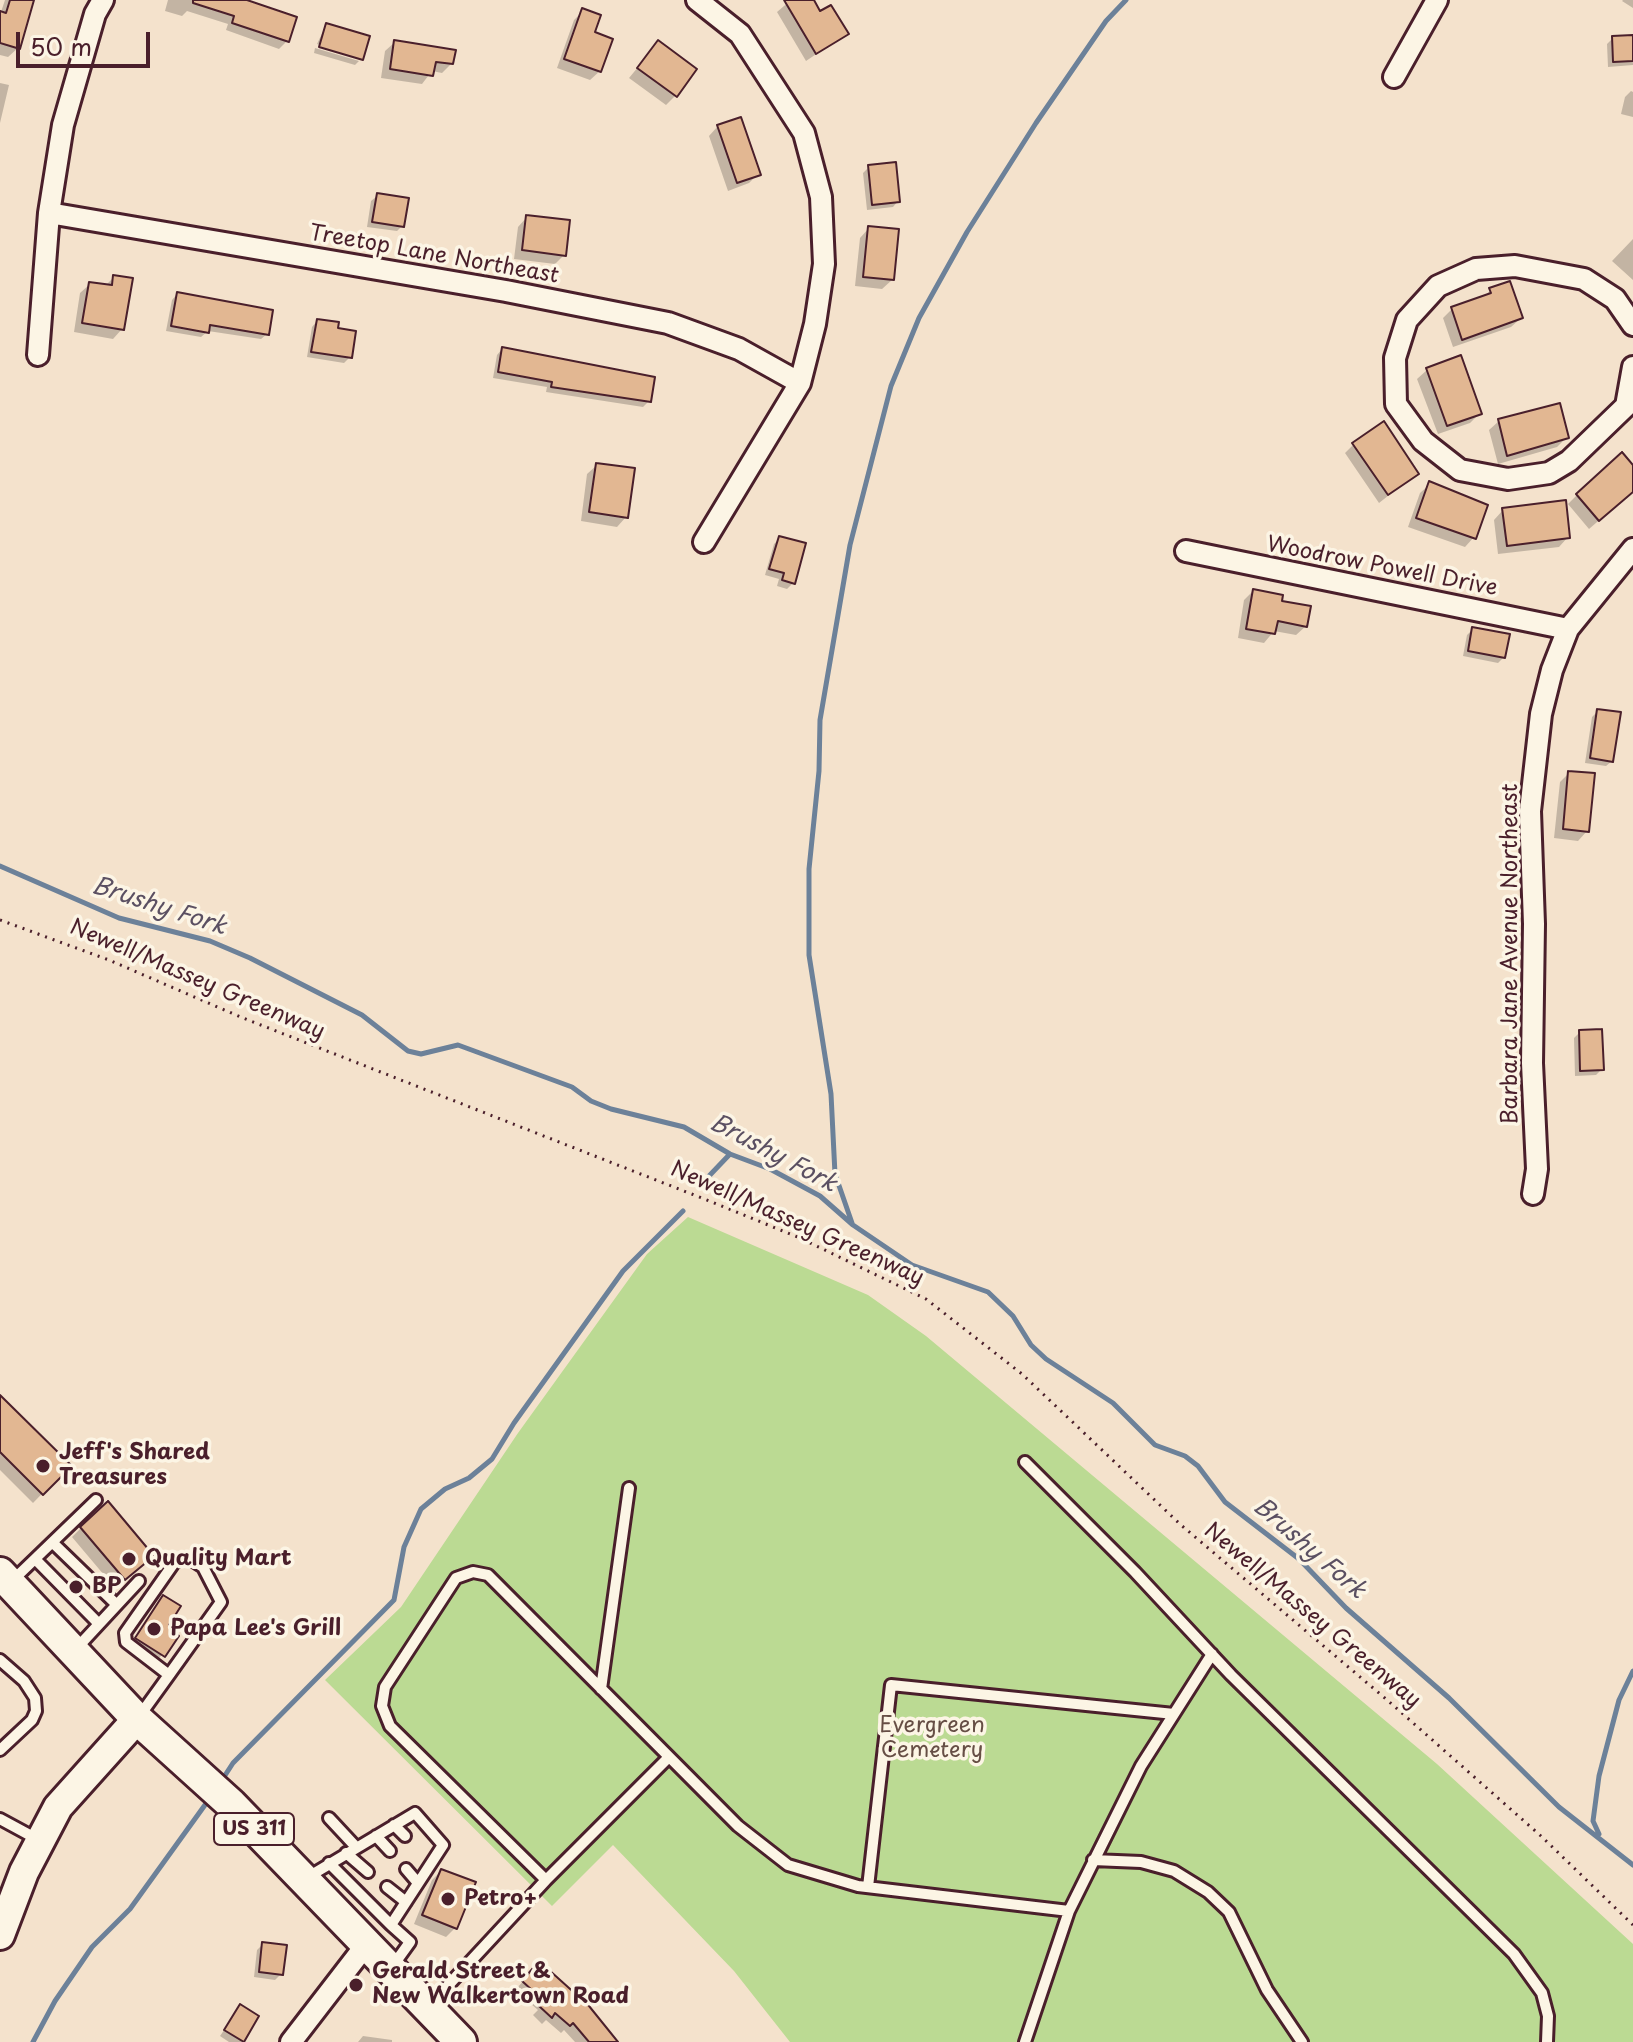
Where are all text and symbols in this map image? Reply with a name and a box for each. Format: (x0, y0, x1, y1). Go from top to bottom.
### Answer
scale bar (20, 16, 154, 66)
text: 50 m (30, 28, 92, 64)
street label: Treetop Lane Northeast (307, 220, 561, 290)
street label: Woodrow Powell Drive (1264, 532, 1500, 602)
street label: Barbara Jane Avenue Northeast (1498, 783, 1524, 1125)
water label: Brushy Fork (88, 872, 230, 942)
street label: Newell/Massey Greenway (66, 914, 328, 1046)
water label: Brushy Fork (705, 1109, 841, 1199)
street label: Newell/Massey Greenway (666, 1156, 928, 1292)
place label: Jeff's Shared Treasures (59, 1440, 210, 1492)
marker: Jeff's Shared Treasures (34, 1457, 52, 1475)
water label: Brushy Fork (1247, 1492, 1371, 1606)
street label: Newell/Massey Greenway (1198, 1518, 1426, 1714)
place label: Quality Mart (145, 1546, 291, 1572)
marker: Quality Mart (120, 1550, 138, 1568)
place label: BP (92, 1574, 121, 1600)
marker: BP (67, 1578, 85, 1596)
place label: Papa Lee's Grill (170, 1616, 341, 1642)
marker: Papa Lee's Grill (145, 1620, 163, 1638)
park label: Evergreen Cemetery (879, 1713, 985, 1764)
road number: US 311 (214, 1813, 294, 1845)
place label: Petro+ (464, 1886, 538, 1912)
marker: Petro+ (439, 1890, 457, 1908)
place label: Gerald Street & New Walkertown Road (372, 1959, 629, 2010)
marker: Gerald Street & New Walkertown Road (347, 1976, 365, 1994)

